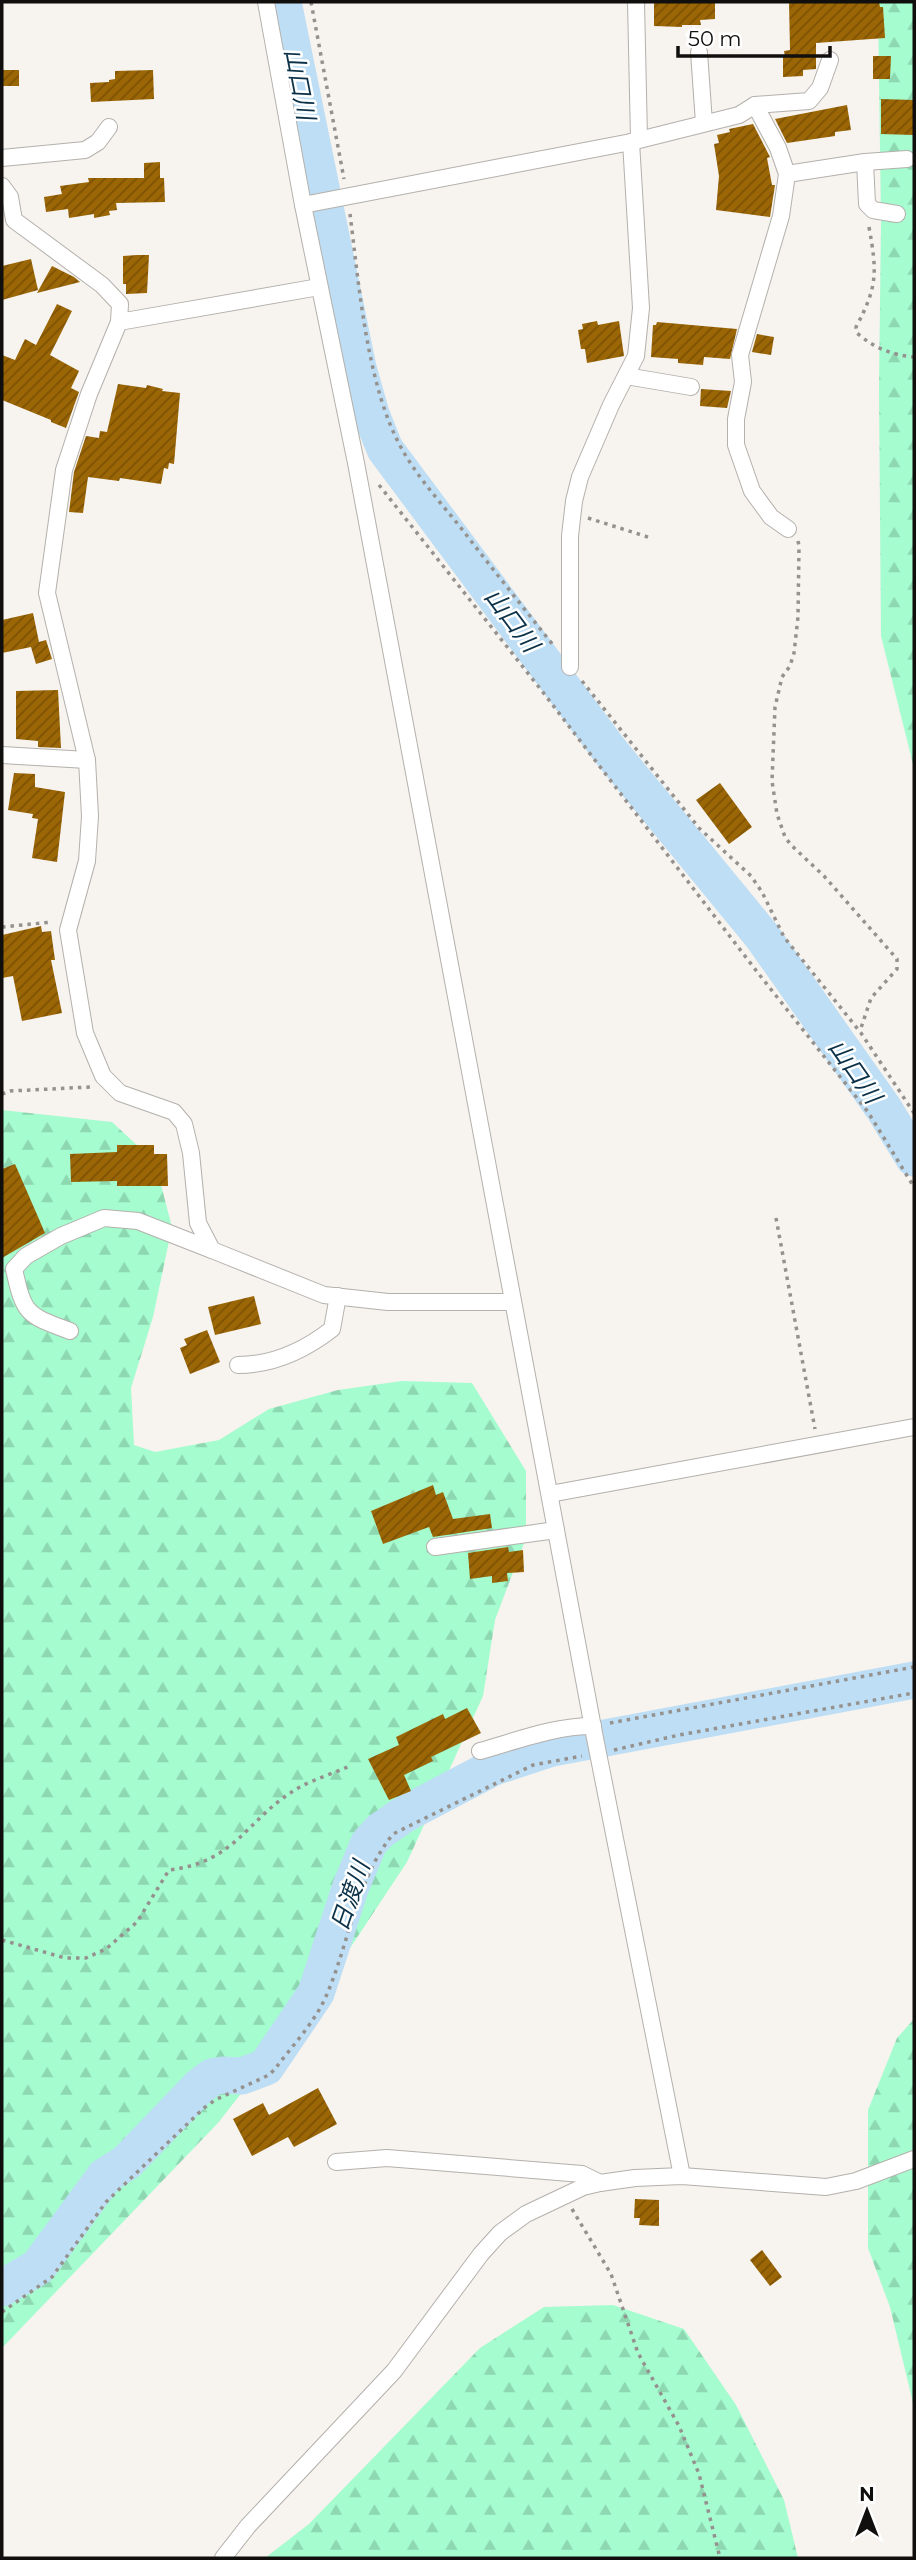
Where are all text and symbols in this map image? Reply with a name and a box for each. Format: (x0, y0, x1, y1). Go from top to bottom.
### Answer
scale bar (678, 14, 830, 58)
text: 50 m (688, 26, 742, 51)
water label: 山口川 (279, 46, 322, 125)
water label: 山口川 (479, 583, 547, 660)
water label: 山口川 (822, 1033, 889, 1111)
water label: 日渡川 (325, 1854, 376, 1935)
north arrow (832, 2476, 902, 2546)
text: N (859, 2483, 875, 2506)

